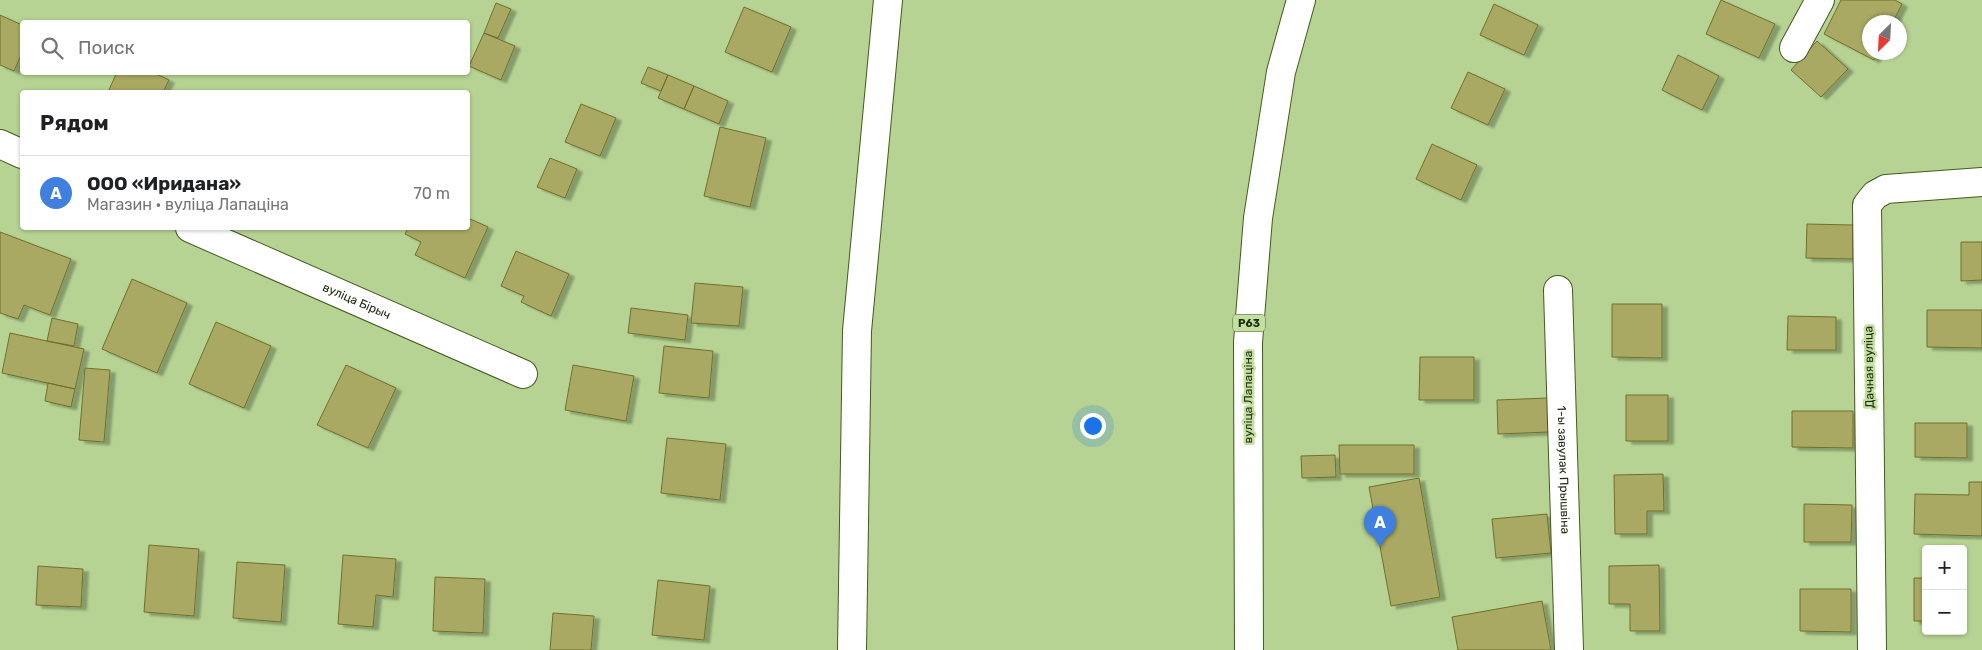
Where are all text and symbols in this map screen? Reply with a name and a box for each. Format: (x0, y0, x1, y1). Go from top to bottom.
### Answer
north arrow (1862, 15, 1907, 60)
search box (20, 20, 470, 75)
icon: search (38, 34, 66, 62)
text: Поиск (78, 36, 135, 59)
text: Рядом (40, 110, 109, 135)
text: ООО «Иридана» (87, 172, 241, 195)
text: A (50, 184, 62, 203)
text: 70 m (413, 184, 450, 203)
text: Магазин · вуліца Лапаціна (87, 195, 289, 214)
street label: вуліца Бірыч (321, 280, 393, 322)
road number: Р63 (1233, 314, 1265, 332)
street label: Дачная вуліца (1861, 326, 1877, 408)
street label: вуліца Лапаціна (1241, 351, 1255, 443)
street label: 1-ы завулак Прышвіна (1555, 406, 1572, 534)
your location (1080, 413, 1106, 439)
pin: A (1364, 506, 1396, 547)
map controls (1922, 545, 1967, 635)
button: + (1922, 545, 1967, 590)
button: − (1922, 590, 1967, 635)

